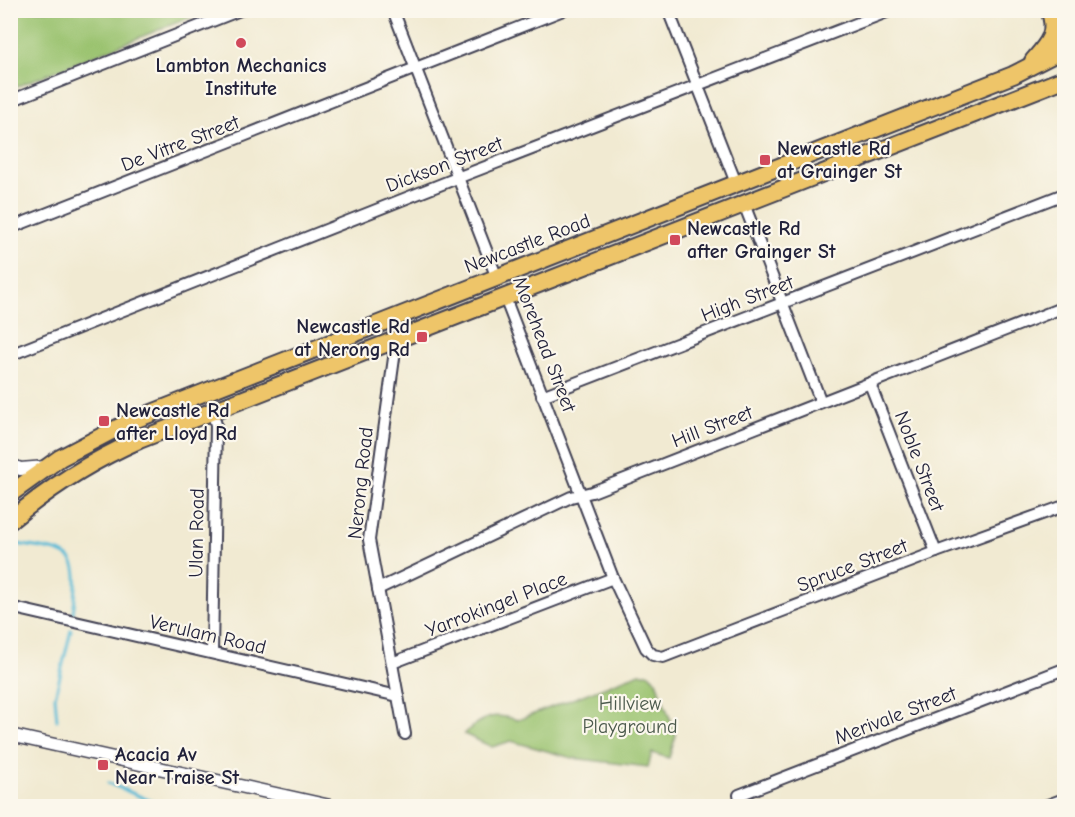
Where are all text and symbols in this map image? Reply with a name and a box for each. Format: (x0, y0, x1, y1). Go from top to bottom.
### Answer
marker: Lambton Mechanics Institute (234, 36, 248, 50)
place label: Lambton Mechanics Institute (156, 54, 326, 100)
street label: De Vitre Street (118, 110, 244, 177)
street label: Dickson Street (383, 131, 507, 197)
place label: Newcastle Rd at Grainger St (777, 137, 902, 183)
marker: Newcastle Rd at Grainger St (758, 153, 772, 167)
street label: Newcastle Road (461, 209, 593, 278)
place label: Newcastle Rd after Grainger St (687, 217, 836, 263)
marker: Newcastle Rd after Grainger St (668, 233, 682, 247)
street label: High Street (698, 270, 798, 327)
street label: Morehead Street (508, 273, 581, 416)
place label: Newcastle Rd at Nerong Rd (294, 315, 410, 361)
marker: Newcastle Rd at Nerong Rd (415, 330, 429, 344)
place label: Newcastle Rd after Lloyd Rd (116, 399, 237, 445)
street label: Hill Street (669, 400, 757, 452)
street label: Noble Street (890, 408, 950, 516)
marker: Newcastle Rd after Lloyd Rd (97, 414, 111, 428)
street label: Nerong Road (343, 426, 378, 540)
street label: Ulan Road (184, 488, 209, 578)
street label: Spruce Street (794, 533, 912, 597)
street label: Yarrokingel Place (422, 567, 570, 642)
street label: Verulam Road (147, 610, 268, 659)
street label: Merivale Street (831, 681, 961, 749)
park label: Hillview Playground (582, 692, 678, 738)
place label: Acacia Av Near Traise St (115, 743, 240, 789)
marker: Acacia Av Near Traise St (96, 758, 110, 772)

